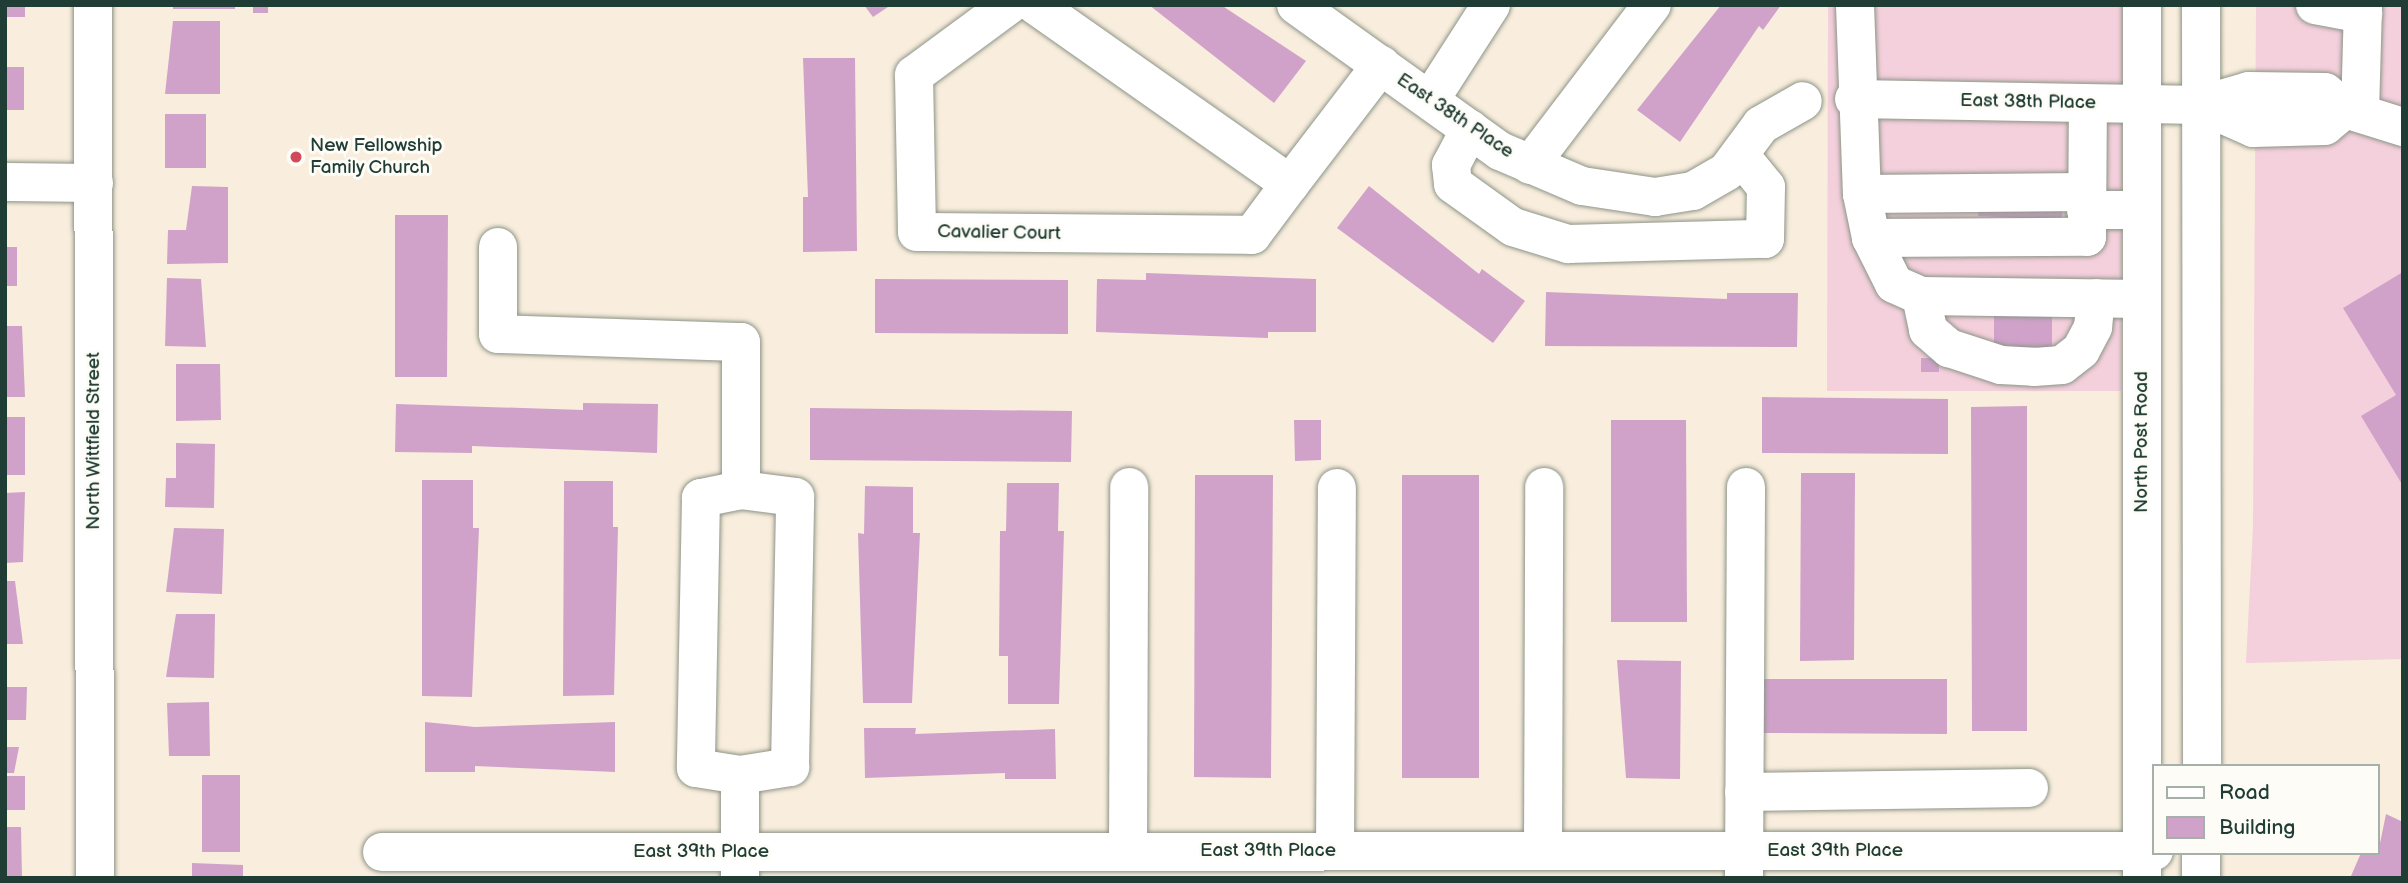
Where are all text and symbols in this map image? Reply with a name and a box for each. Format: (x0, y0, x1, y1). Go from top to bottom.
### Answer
street label: East 38th Place (1392, 69, 1518, 163)
street label: East 38th Place (1960, 89, 2096, 115)
place label: New Fellowship Family Church (310, 135, 443, 179)
marker: New Fellowship Family Church (288, 149, 304, 165)
street label: Cavalier Court (937, 221, 1061, 245)
street label: North Wittfield Street (83, 352, 105, 530)
street label: North Post Road (2131, 371, 2153, 513)
legend (2152, 764, 2380, 855)
text: Road (2219, 780, 2270, 805)
text: Building (2219, 815, 2295, 840)
street label: East 39th Place (1200, 840, 1336, 862)
street label: East 39th Place (1767, 840, 1903, 862)
street label: East 39th Place (633, 841, 769, 863)

